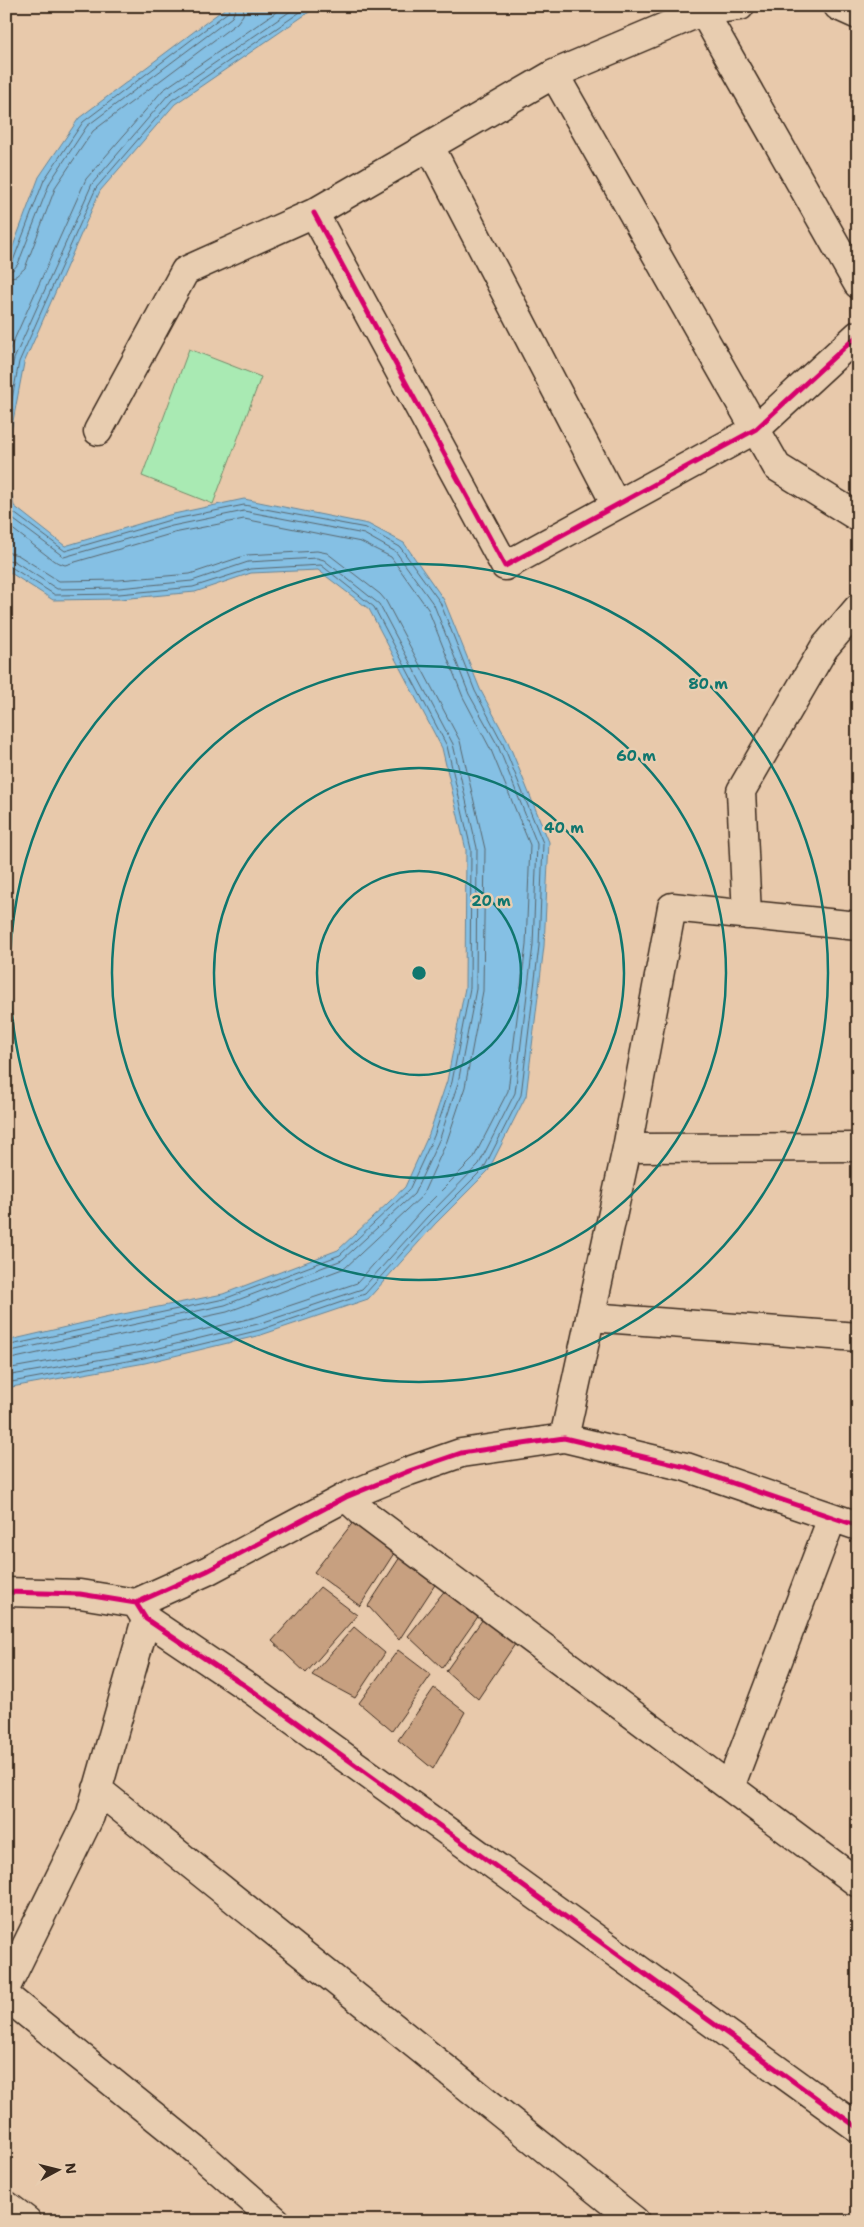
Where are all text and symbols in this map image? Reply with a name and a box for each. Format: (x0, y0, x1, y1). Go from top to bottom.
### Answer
text: 80 m (688, 674, 728, 694)
text: 60 m (616, 746, 656, 766)
text: 40 m (544, 818, 584, 838)
text: 20 m (471, 891, 511, 911)
centre of rings (410, 964, 428, 982)
north arrow (32, 2144, 82, 2194)
text: N (61, 2162, 81, 2175)

